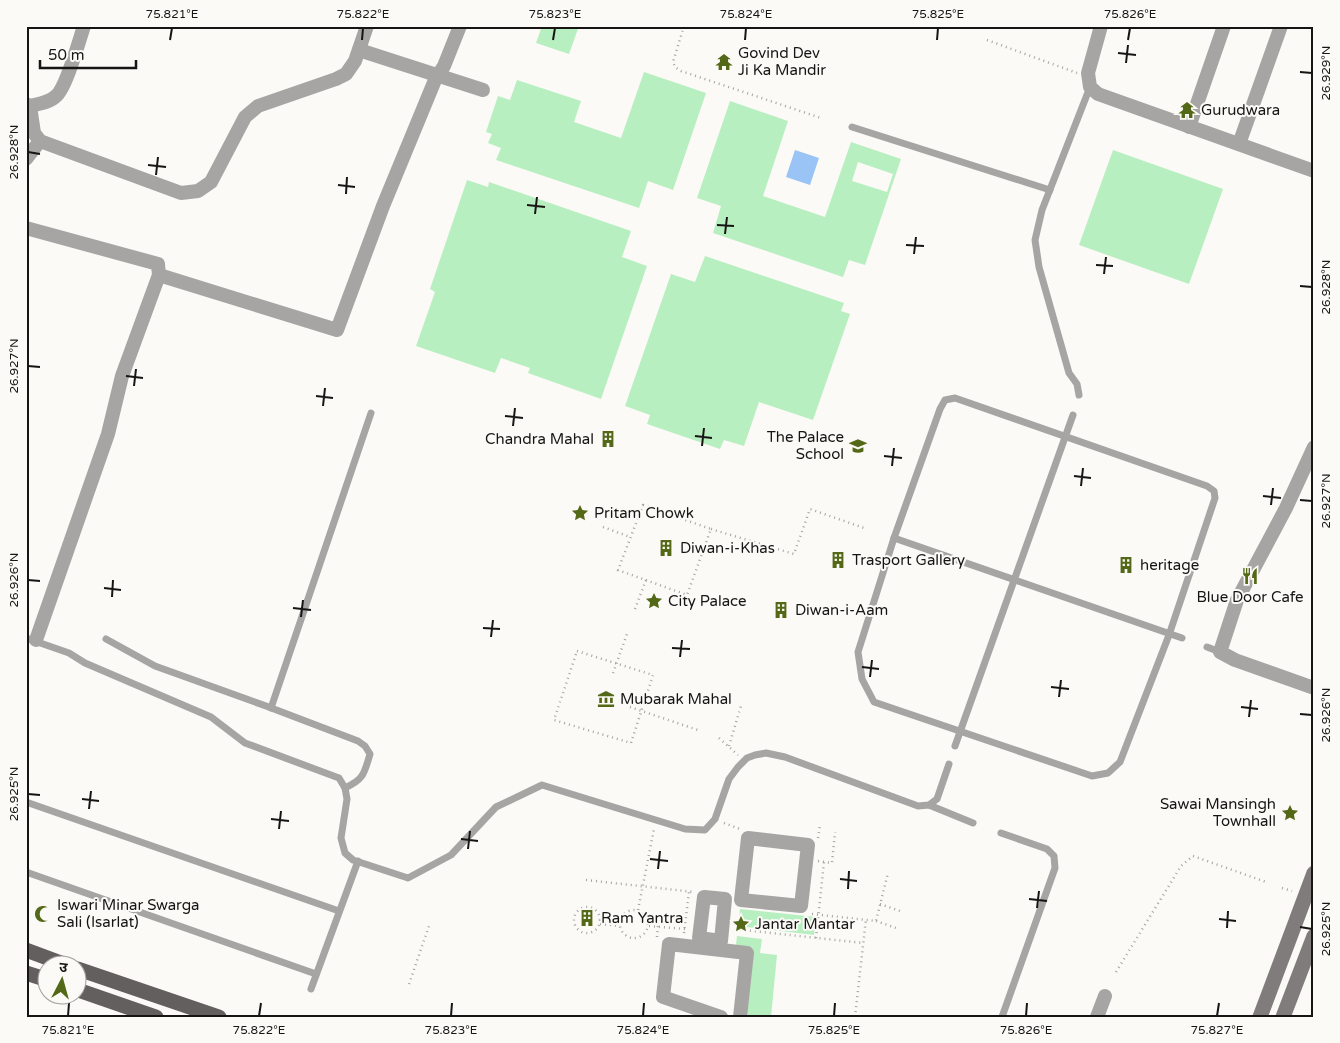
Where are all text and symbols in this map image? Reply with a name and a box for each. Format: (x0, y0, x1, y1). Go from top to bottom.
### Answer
text: 75.821°E (146, 7, 199, 21)
text: 75.822°E (337, 7, 390, 21)
text: 75.823°E (529, 7, 582, 21)
text: 75.824°E (720, 7, 773, 21)
text: 75.825°E (912, 7, 965, 21)
text: 75.826°E (1104, 7, 1157, 21)
scale bar (40, 38, 136, 70)
place label: Govind Dev Ji Ka Mandir (738, 44, 826, 79)
text: 50 m (48, 46, 85, 64)
text: 26.929°N (1319, 46, 1333, 100)
temple icon: Govind Dev Ji Ka Mandir (714, 52, 734, 72)
temple icon: Gurudwara (1177, 100, 1197, 120)
place label: Gurudwara (1201, 101, 1280, 119)
text: 26.928°N (7, 125, 21, 179)
text: 26.928°N (1319, 260, 1333, 314)
text: 26.927°N (7, 338, 21, 394)
place label: The Palace School (767, 428, 844, 463)
building icon: Chandra Mahal (598, 429, 618, 449)
place label: Chandra Mahal (485, 430, 594, 448)
school or university icon: The Palace School (848, 436, 868, 456)
text: 26.927°N (1319, 473, 1333, 529)
place icon: Pritam Chowk (570, 503, 590, 523)
place label: Pritam Chowk (594, 504, 694, 522)
building icon: Diwan-i-Khas (656, 538, 676, 558)
place label: Diwan-i-Khas (680, 539, 775, 557)
building icon: Trasport Gallery (828, 550, 848, 570)
place label: Trasport Gallery (852, 551, 965, 569)
text: 26.926°N (7, 553, 21, 607)
building icon: heritage (1116, 555, 1136, 575)
place label: heritage (1140, 556, 1199, 574)
restaurant icon: Blue Door Cafe (1240, 566, 1260, 586)
place label: Blue Door Cafe (1197, 588, 1303, 606)
place icon: City Palace (644, 591, 664, 611)
place label: City Palace (668, 592, 746, 610)
building icon: Diwan-i-Aam (771, 600, 791, 620)
place label: Diwan-i-Aam (795, 601, 888, 619)
text: 26.926°N (1319, 688, 1333, 742)
museum icon: Mubarak Mahal (596, 689, 616, 709)
place label: Mubarak Mahal (620, 690, 732, 708)
text: 26.925°N (7, 767, 21, 821)
place label: Sawai Mansingh Townhall (1160, 795, 1276, 830)
place icon: Sawai Mansingh Townhall (1280, 803, 1300, 823)
place label: Iswari Minar Swarga Sali (Isarlat) (57, 896, 200, 931)
text: 26.925°N (1319, 902, 1333, 956)
mosque icon: Iswari Minar Swarga Sali (Isarlat) (33, 904, 53, 924)
building icon: Ram Yantra (577, 908, 597, 928)
place label: Ram Yantra (601, 909, 683, 927)
place icon: Jantar Mantar (731, 914, 751, 934)
place label: Jantar Mantar (755, 915, 855, 933)
north arrow (38, 956, 88, 1006)
text: उ (58, 959, 69, 977)
text: 75.821°E (42, 1023, 95, 1037)
text: 75.822°E (233, 1023, 286, 1037)
text: 75.823°E (425, 1023, 478, 1037)
text: 75.824°E (617, 1023, 670, 1037)
text: 75.825°E (808, 1023, 861, 1037)
text: 75.826°E (1000, 1023, 1053, 1037)
text: 75.827°E (1190, 1023, 1244, 1037)

